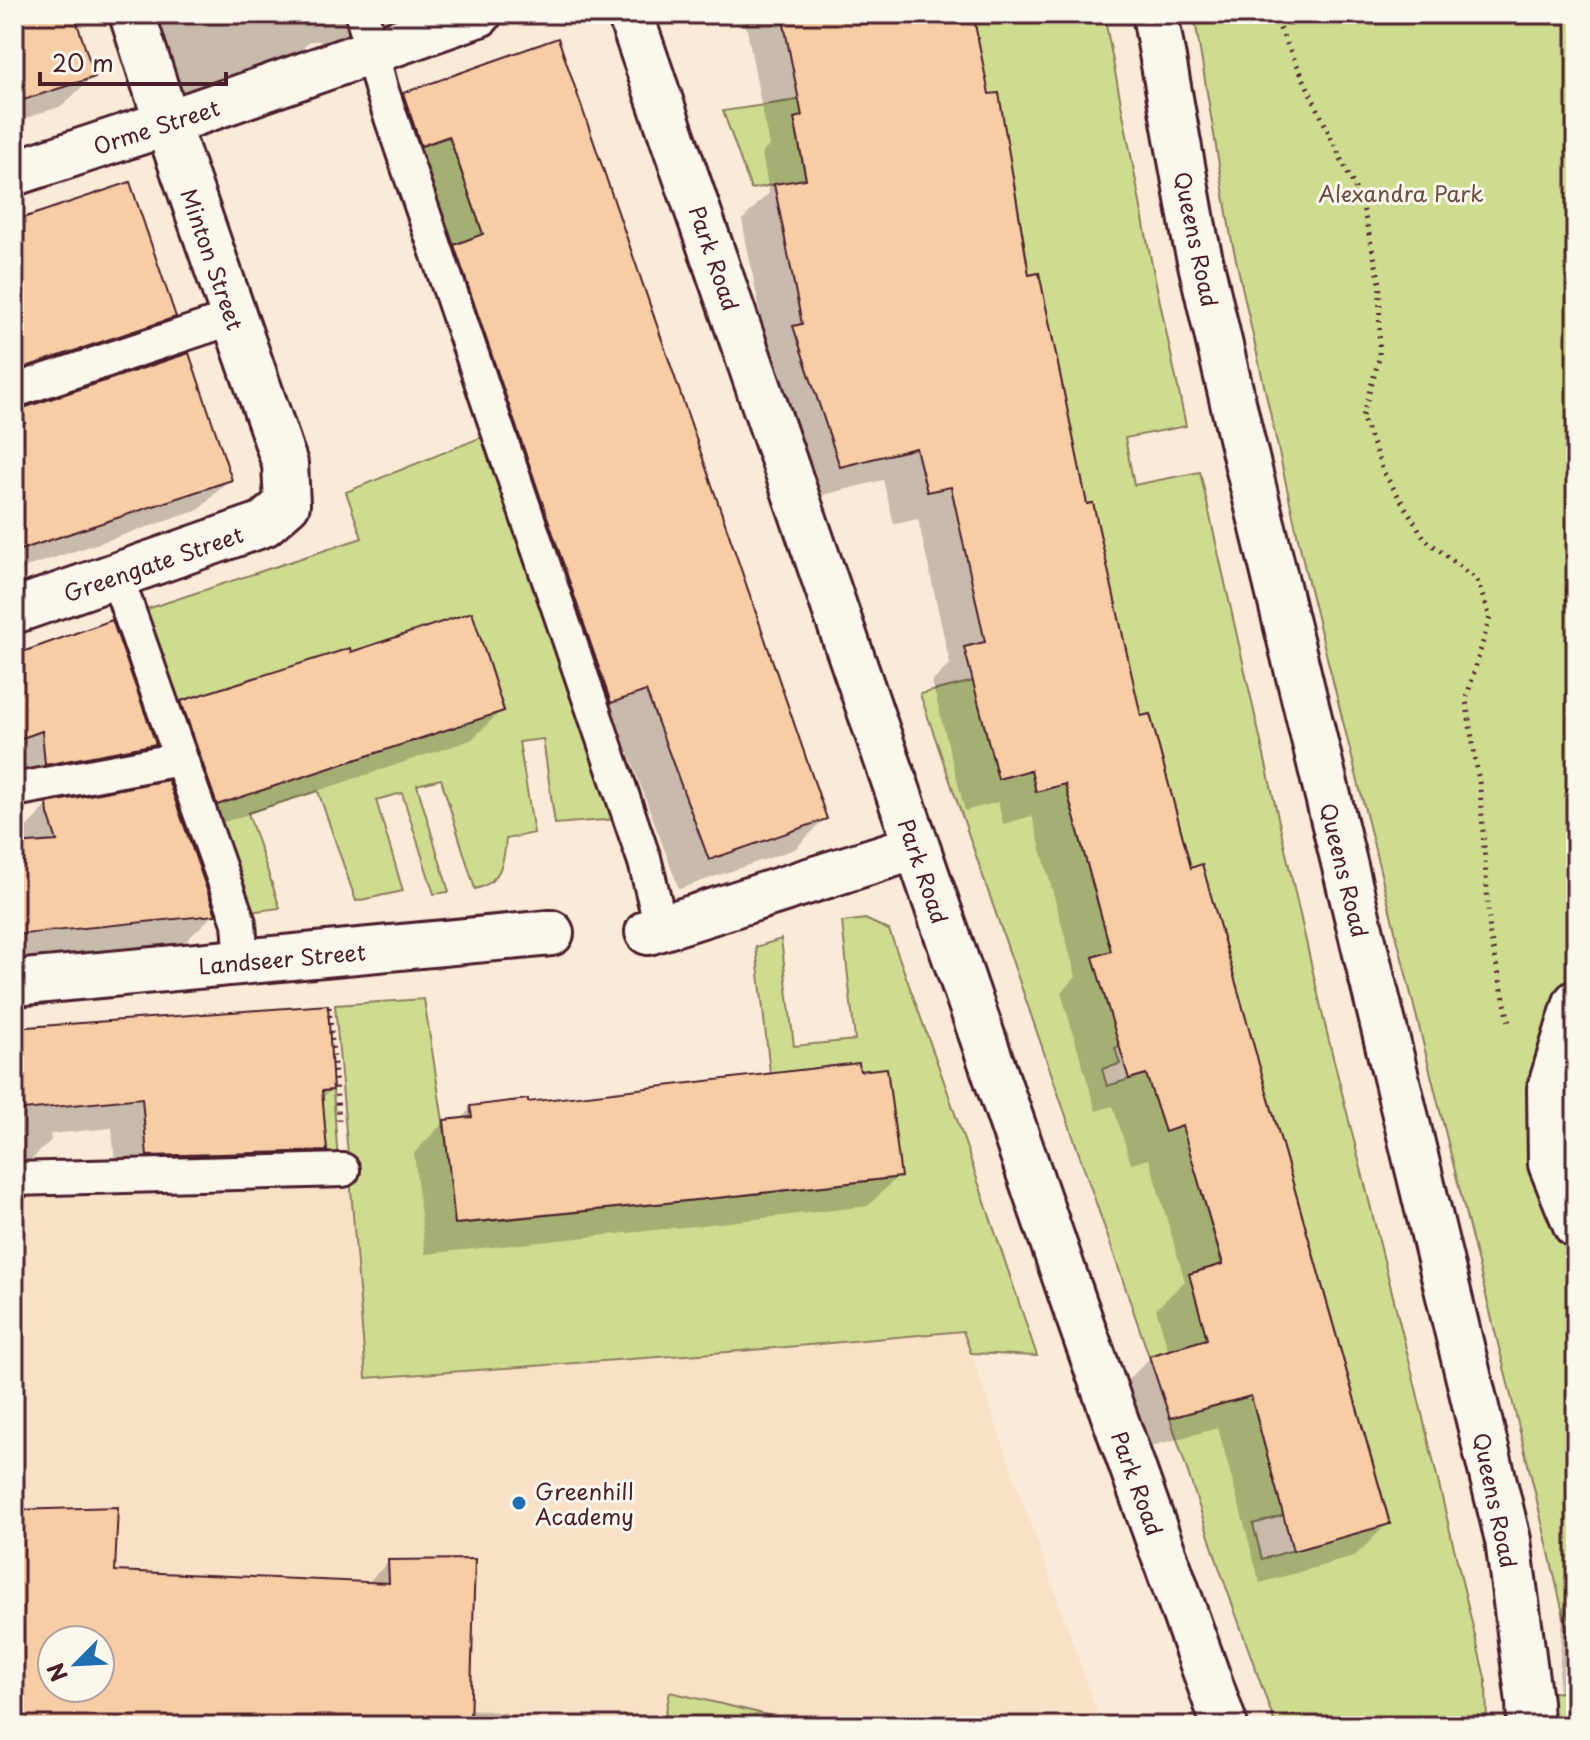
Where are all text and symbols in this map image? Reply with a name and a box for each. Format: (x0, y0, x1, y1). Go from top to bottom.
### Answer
scale bar (40, 36, 226, 86)
text: 20 m (52, 44, 114, 80)
street label: Orme Street (89, 90, 223, 162)
street label: Queens Road (1167, 168, 1227, 310)
park label: Alexandra Park (1318, 176, 1484, 209)
street label: Minton Street (173, 184, 253, 334)
street label: Park Road (682, 201, 748, 315)
street label: Greengate Street (59, 517, 247, 609)
street label: Queens Road (1312, 799, 1378, 941)
street label: Park Road (891, 814, 957, 928)
street label: Landseer Street (197, 934, 367, 982)
street label: Park Road (1104, 1426, 1172, 1540)
street label: Queens Road (1466, 1429, 1526, 1571)
place label: Greenhill Academy (535, 1474, 634, 1532)
marker: Greenhill Academy (510, 1494, 528, 1512)
north arrow (36, 1624, 116, 1704)
text: N (38, 1658, 75, 1687)

